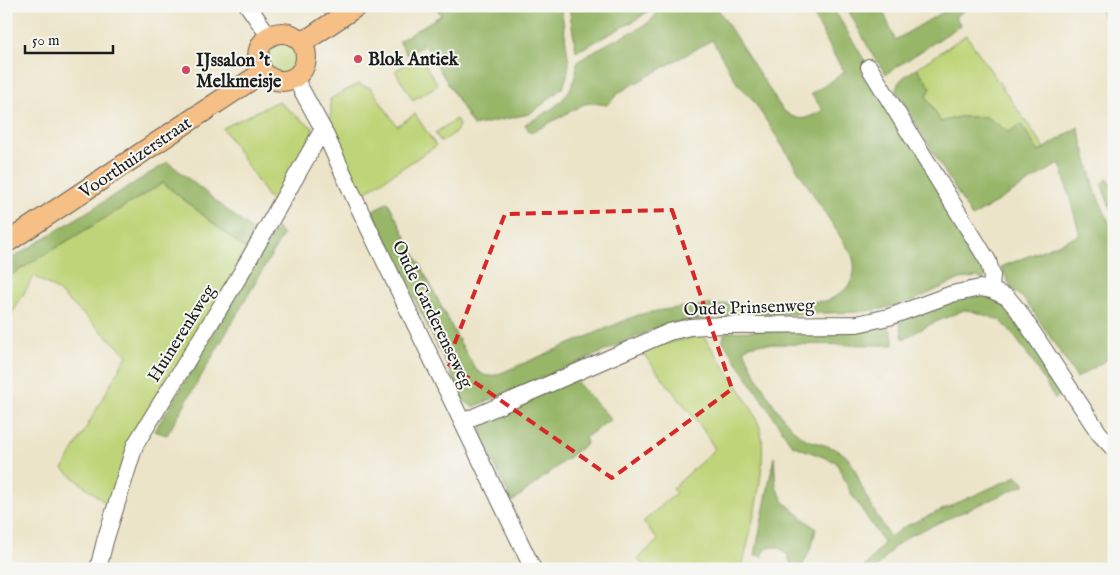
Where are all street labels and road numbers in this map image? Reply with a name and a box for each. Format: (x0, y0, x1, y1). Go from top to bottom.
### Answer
street label: Voorthuizerstraat (74, 112, 196, 205)
street label: Oude Garderenseweg (386, 237, 477, 392)
street label: Huinerenkweg (143, 280, 222, 387)
street label: Oude Prinsenweg (683, 295, 815, 322)

